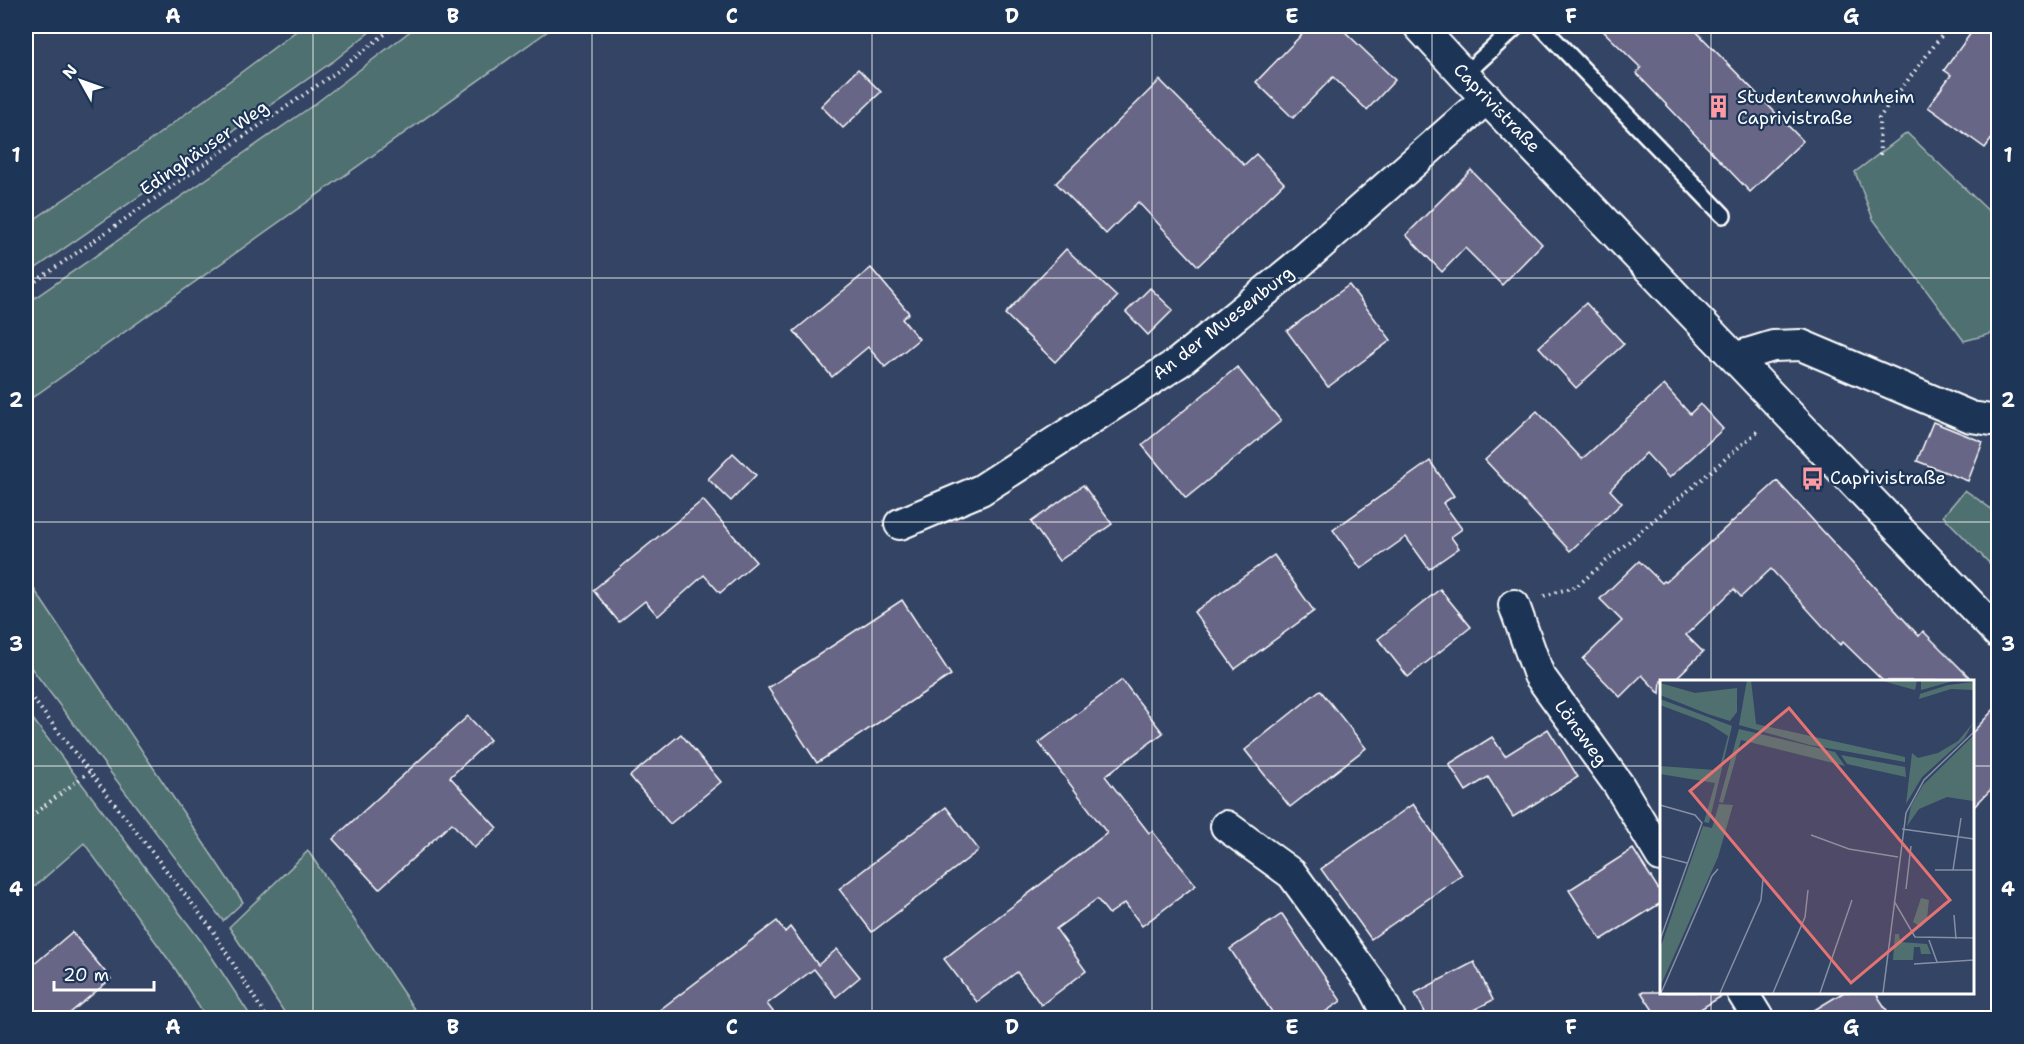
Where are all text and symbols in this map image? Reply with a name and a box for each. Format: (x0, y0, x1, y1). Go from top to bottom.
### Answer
text: A (165, 3, 181, 29)
text: B (447, 3, 459, 29)
text: C (726, 3, 738, 29)
text: D (1005, 3, 1019, 29)
text: E (1285, 3, 1299, 29)
text: F (1565, 3, 1577, 29)
text: G (1843, 3, 1859, 29)
north arrow (51, 51, 111, 111)
street label: Caprivistraße (1448, 58, 1546, 158)
text: N (58, 60, 82, 83)
place label: Studentenwohnheim Caprivistraße (1737, 85, 1915, 130)
building icon: Studentenwohnheim Caprivistraße (1706, 94, 1732, 120)
street label: Edinghäuser Weg (135, 95, 273, 201)
text: 1 (11, 142, 21, 168)
text: 1 (2003, 142, 2013, 168)
street label: An der Muesenburg (1148, 260, 1298, 386)
text: 2 (9, 387, 23, 413)
text: 2 (2001, 387, 2015, 413)
bus stop icon: Caprivistraße (1799, 465, 1825, 491)
place label: Caprivistraße (1830, 466, 1946, 490)
text: 3 (9, 631, 23, 657)
text: 3 (2001, 631, 2015, 657)
inset map (1660, 680, 1973, 993)
street label: Lönsweg (1549, 695, 1613, 771)
text: 4 (9, 876, 23, 902)
text: 4 (2001, 876, 2015, 902)
scale bar (54, 954, 154, 992)
text: 20 m (63, 963, 109, 987)
text: A (165, 1014, 181, 1040)
text: B (447, 1014, 459, 1040)
text: C (726, 1014, 738, 1040)
text: D (1005, 1014, 1019, 1040)
text: E (1285, 1014, 1299, 1040)
text: F (1565, 1014, 1577, 1040)
text: G (1843, 1014, 1859, 1040)

